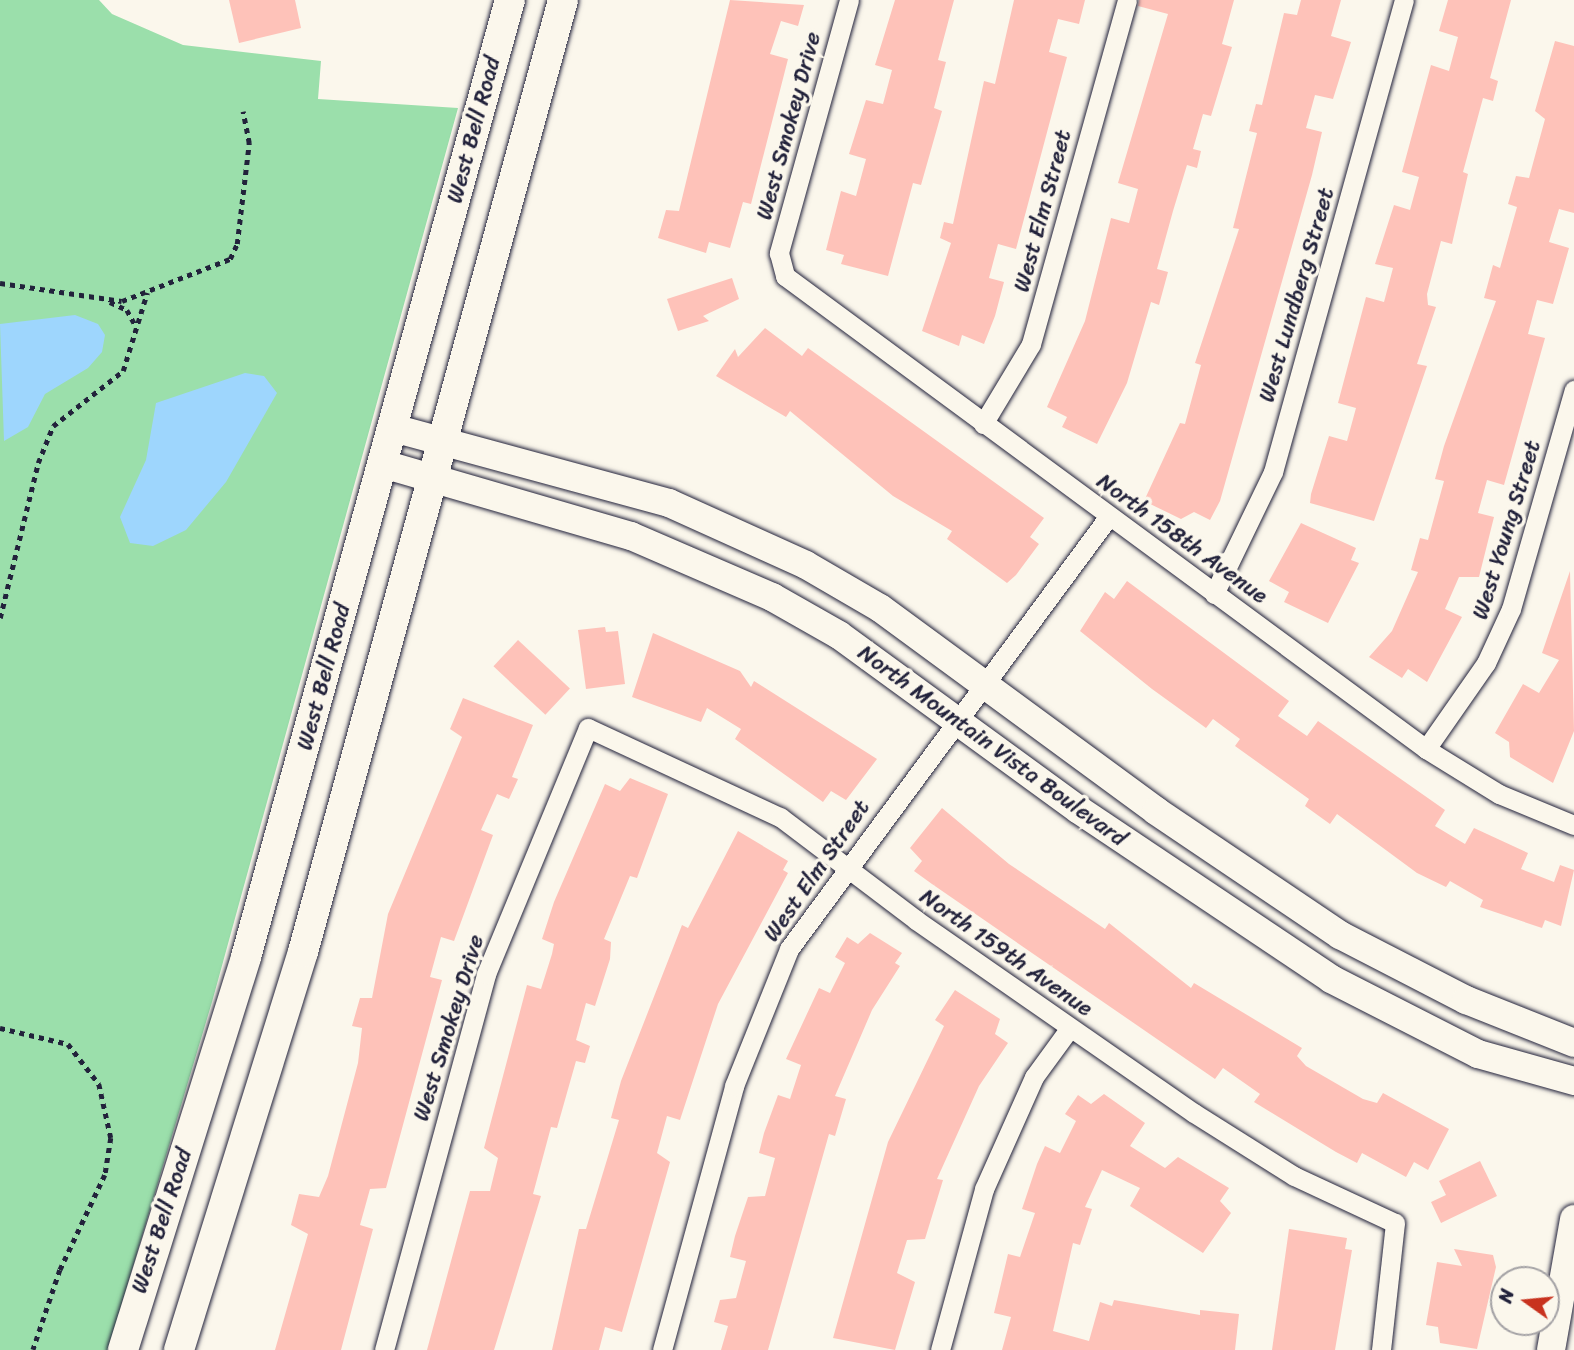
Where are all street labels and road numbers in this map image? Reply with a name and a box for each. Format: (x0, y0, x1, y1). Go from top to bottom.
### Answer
street label: West Smokey Drive (751, 29, 827, 223)
street label: West Bell Road (441, 54, 507, 206)
street label: West Elm Street (1008, 127, 1078, 295)
street label: West Lundberg Street (1253, 185, 1341, 405)
street label: West Young Street (1466, 436, 1548, 624)
street label: North 158th Avenue (1091, 468, 1273, 610)
street label: West Bell Road (291, 601, 357, 753)
street label: North Mountain Vista Boulevard (852, 639, 1132, 853)
street label: West Elm Street (758, 795, 876, 947)
street label: North 159th Avenue (914, 883, 1098, 1023)
street label: West Smokey Drive (407, 931, 491, 1125)
street label: West Bell Road (126, 1145, 198, 1297)

